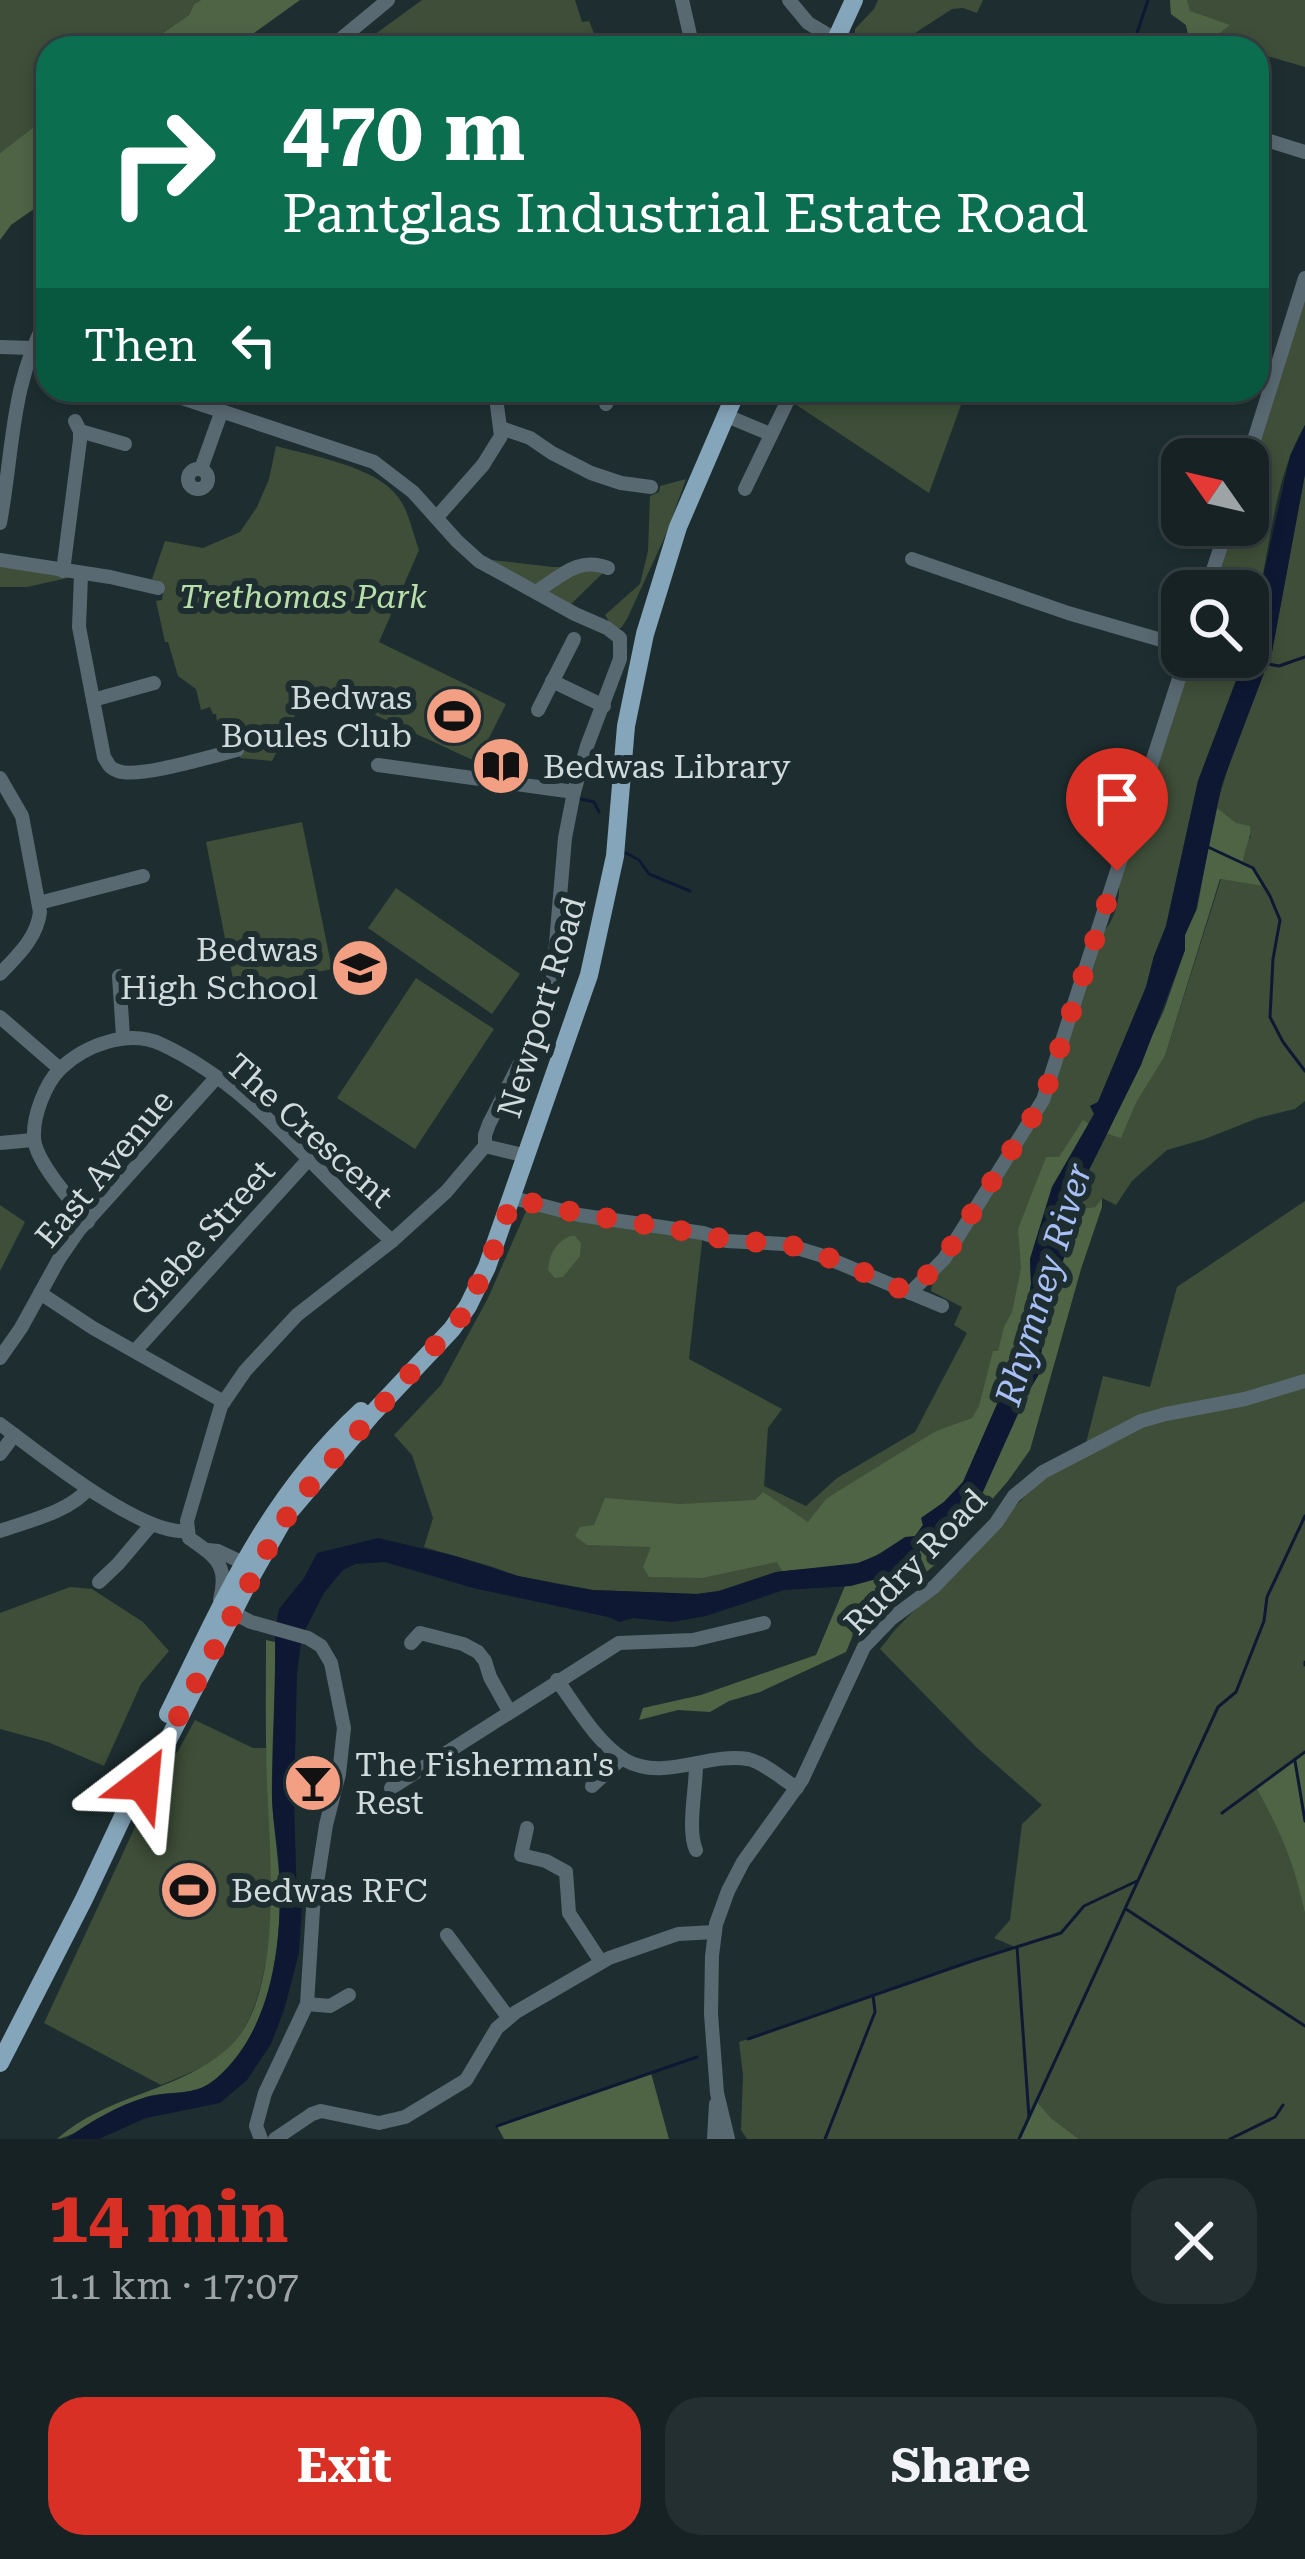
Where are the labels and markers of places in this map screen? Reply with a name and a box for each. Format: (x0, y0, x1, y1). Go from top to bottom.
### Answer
place label: Bedwas Boules Club (221, 678, 412, 755)
sports icon: Bedwas Boules Club (423, 685, 485, 747)
library icon: Bedwas Library (470, 735, 532, 797)
place label: Bedwas Library (543, 747, 791, 786)
pin (1066, 748, 1168, 871)
place label: Bedwas High School (120, 930, 318, 1007)
school or university icon: Bedwas High School (329, 937, 391, 999)
place label: The Fisherman's Rest (355, 1745, 614, 1822)
bar icon: The Fisherman's Rest (282, 1752, 344, 1814)
sports icon: Bedwas RFC (158, 1859, 220, 1921)
place label: Bedwas RFC (231, 1871, 428, 1910)

